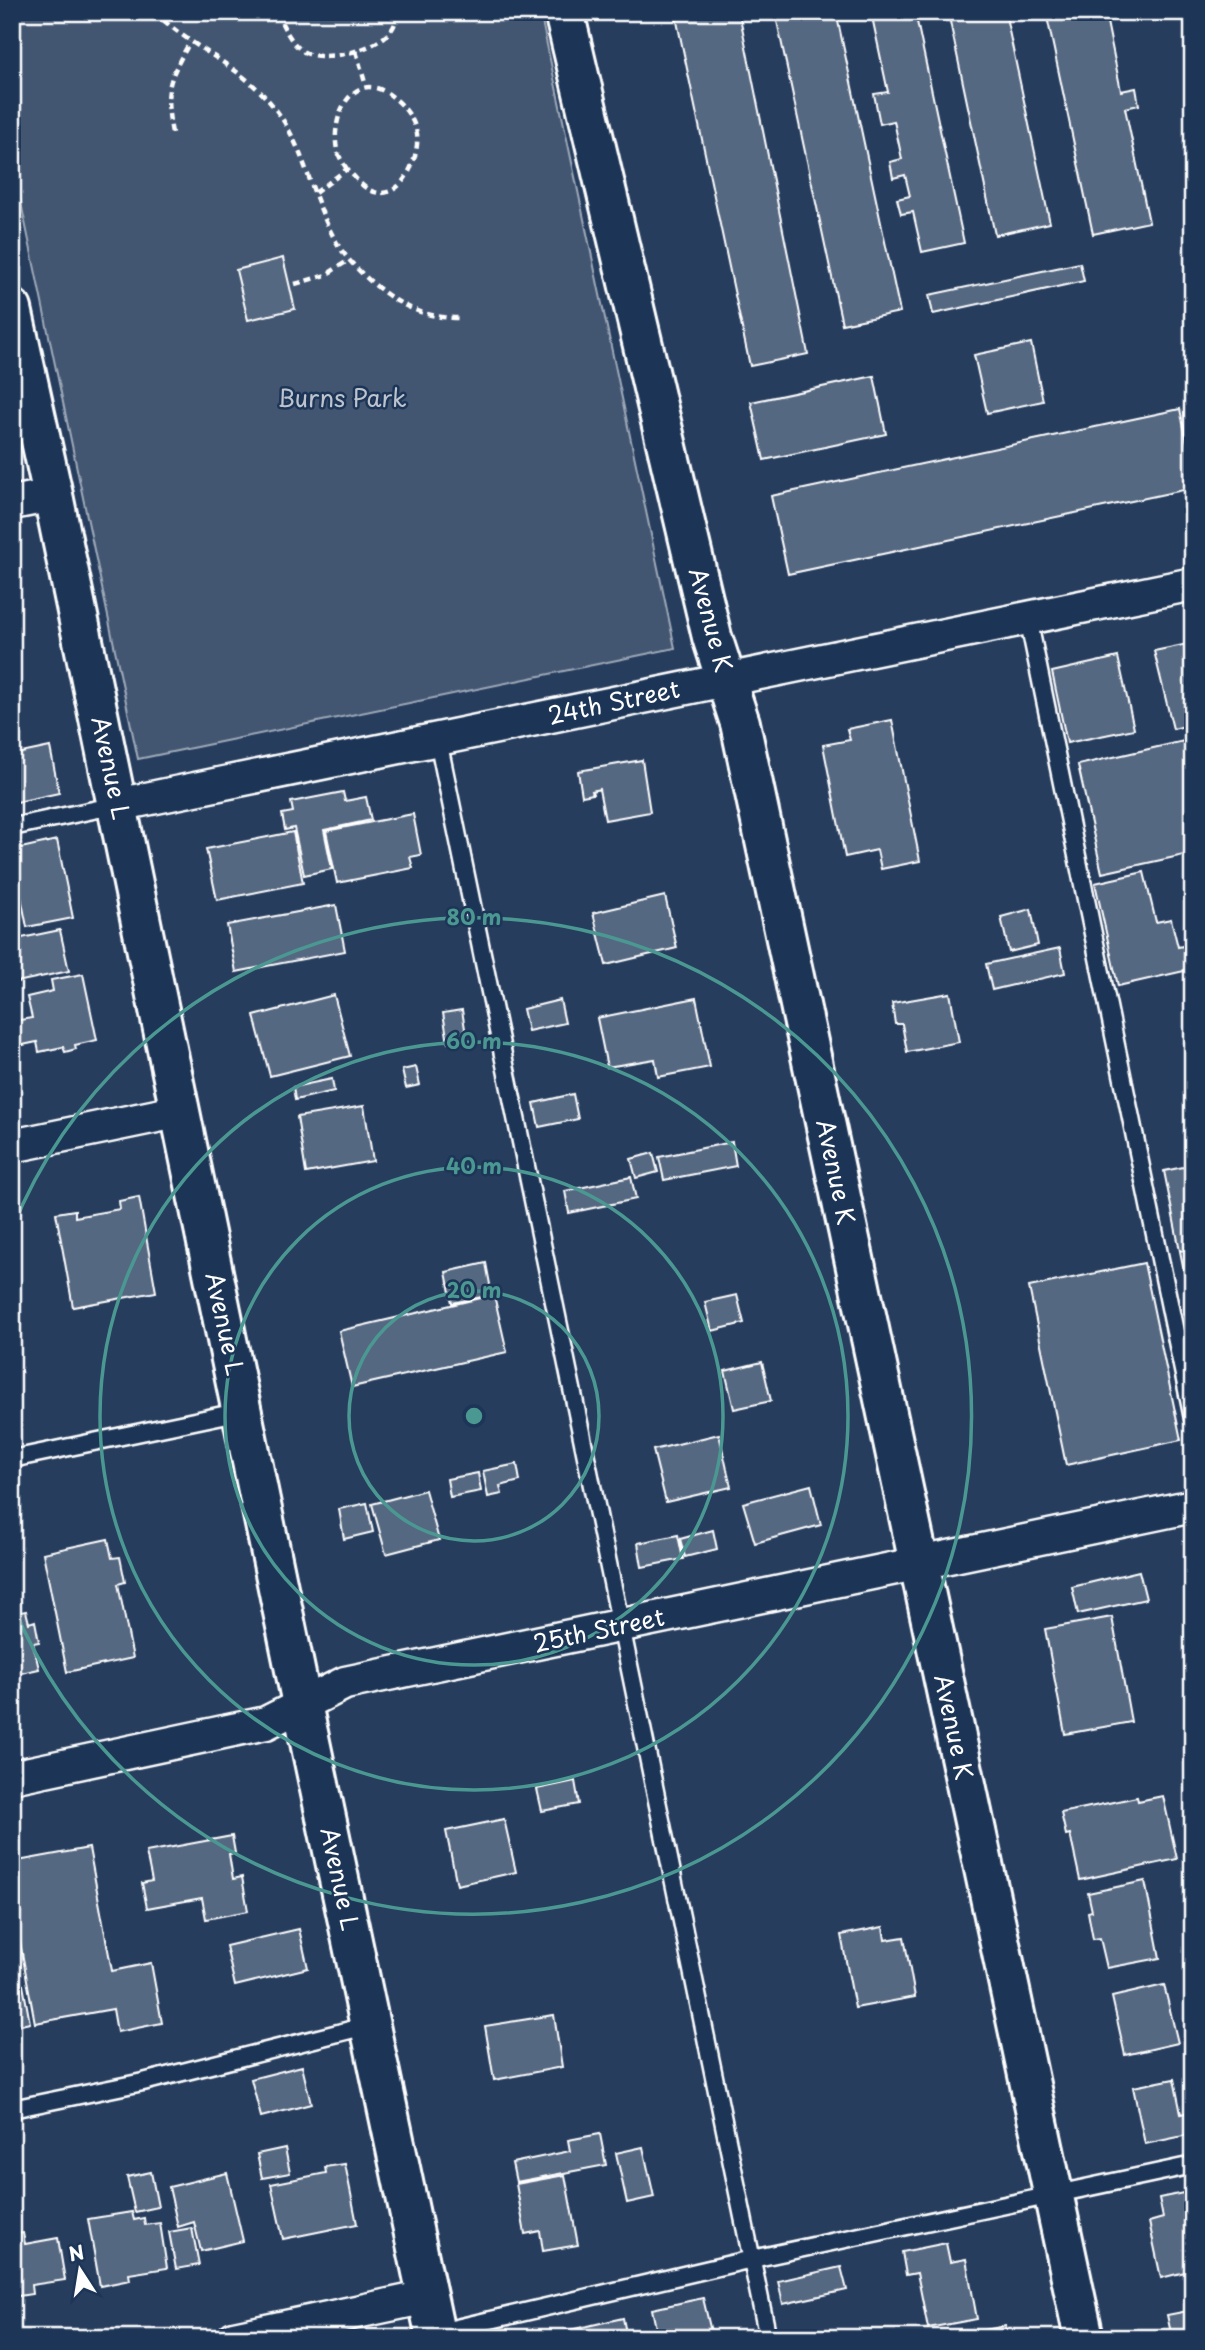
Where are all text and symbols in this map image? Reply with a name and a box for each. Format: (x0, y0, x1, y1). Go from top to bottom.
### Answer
park label: Burns Park (277, 379, 407, 415)
street label: Avenue K (681, 563, 743, 676)
street label: 24th Street (544, 669, 683, 733)
street label: Avenue L (83, 713, 140, 823)
text: 80 m (447, 900, 501, 932)
text: 60 m (446, 1024, 502, 1056)
street label: Avenue K (808, 1116, 866, 1228)
text: 40 m (446, 1149, 502, 1181)
street label: Avenue L (197, 1269, 254, 1379)
text: 20 m (447, 1273, 501, 1305)
centre of rings (462, 1404, 486, 1428)
street label: 25th Street (530, 1598, 668, 1660)
street label: Avenue K (926, 1671, 984, 1783)
street label: Avenue L (312, 1824, 369, 1934)
north arrow (46, 2234, 116, 2304)
text: N (66, 2237, 87, 2268)

